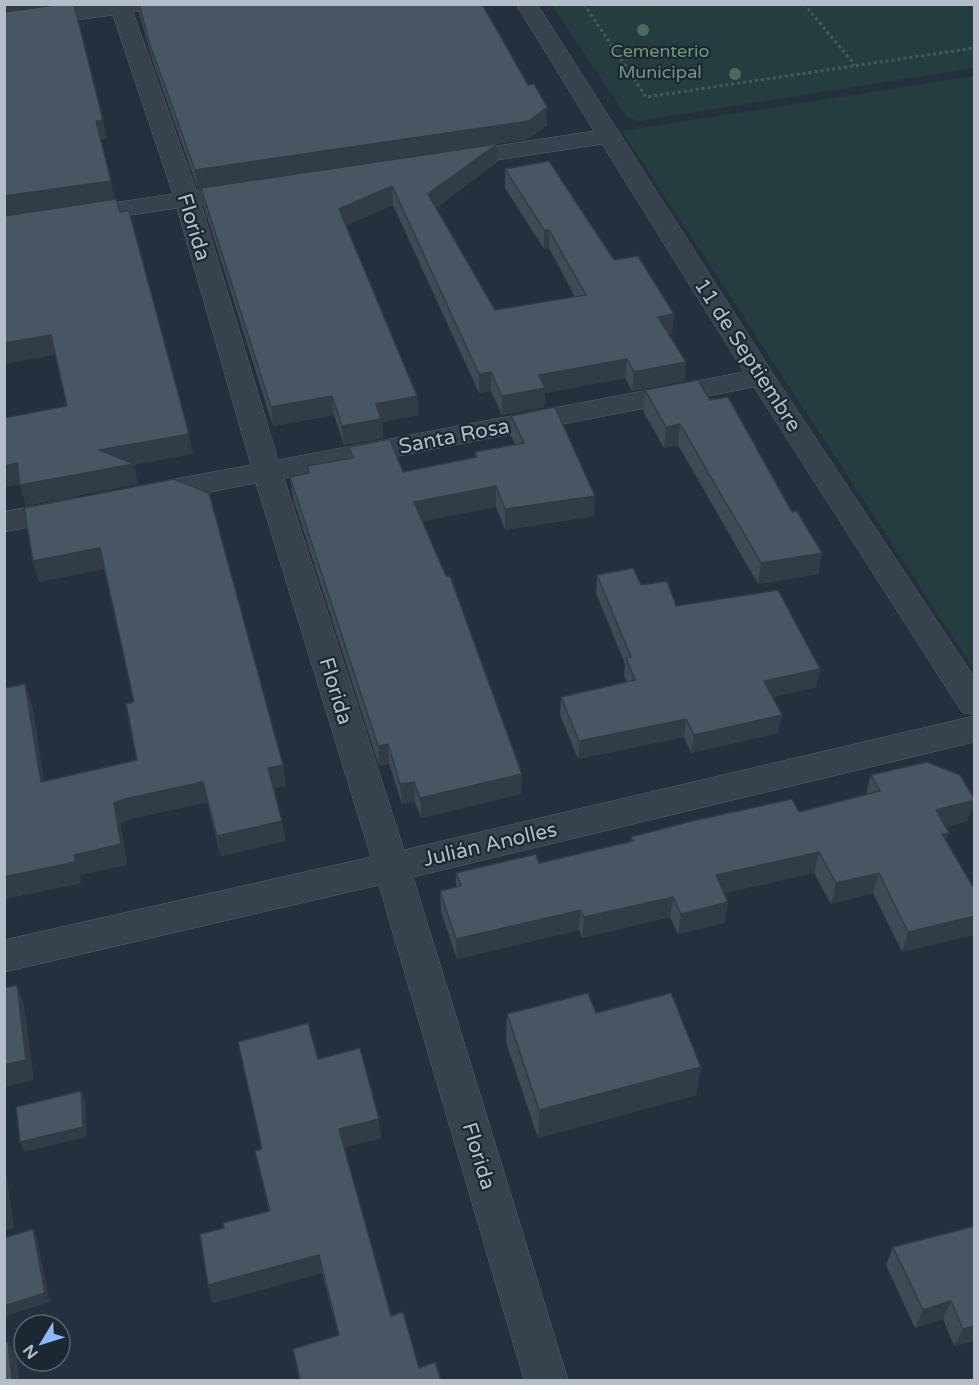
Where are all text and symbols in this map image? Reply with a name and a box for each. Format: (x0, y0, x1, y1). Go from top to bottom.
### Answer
park label: Cementerio Municipal (610, 40, 710, 83)
street label: Florida (171, 191, 216, 264)
street label: 11 de Septiembre (689, 274, 807, 437)
street label: Santa Rosa (397, 414, 512, 459)
street label: Florida (313, 655, 358, 728)
street label: Julián Anolles (421, 817, 559, 872)
street label: Florida (456, 1120, 501, 1193)
north arrow (12, 1313, 72, 1373)
text: N (19, 1340, 43, 1363)

